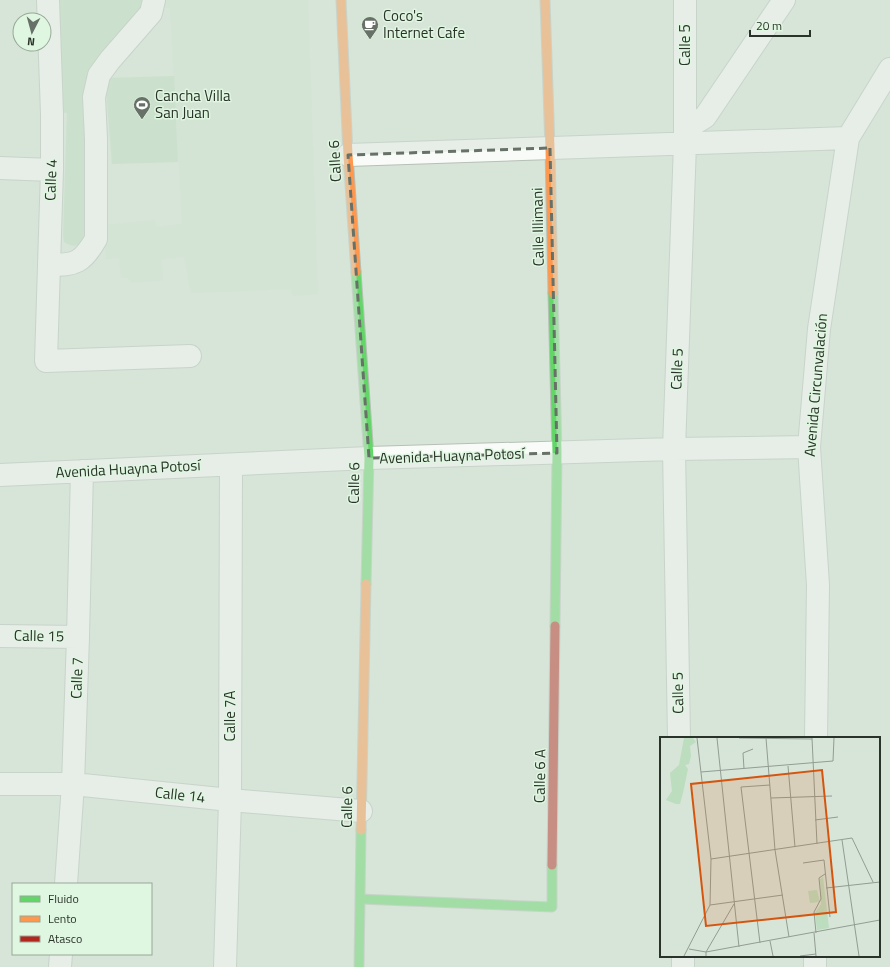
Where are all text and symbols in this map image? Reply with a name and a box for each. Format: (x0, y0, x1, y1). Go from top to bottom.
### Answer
place label: Coco's Internet Cafe (383, 4, 465, 44)
north arrow (12, 12, 52, 52)
scale bar (750, 12, 810, 38)
cafe icon: Coco's Internet Cafe (360, 15, 380, 40)
text: 20 m (756, 16, 782, 35)
street label: Calle 5 (673, 24, 696, 66)
text: N (26, 34, 36, 50)
place label: Cancha Villa San Juan (155, 84, 231, 124)
sports icon: Cancha Villa San Juan (132, 95, 152, 120)
street label: Calle 6 (322, 140, 347, 183)
street label: Calle 4 (38, 159, 63, 201)
street label: Calle Illimani (525, 187, 550, 267)
street label: Avenida Circunvalación (798, 312, 833, 458)
street label: Calle 5 (664, 348, 689, 390)
street label: Avenida Huayna Potosí (379, 441, 527, 470)
street label: Avenida Huayna Potosí (55, 453, 203, 484)
street label: Calle 6 (342, 462, 365, 504)
street label: Calle 15 (14, 624, 64, 647)
street label: Calle 7 (64, 657, 89, 699)
street label: Calle 5 (666, 672, 689, 714)
street label: Calle 7A (218, 691, 241, 741)
inset map (660, 737, 880, 957)
street label: Calle 6 A (528, 749, 551, 803)
street label: Calle 14 (154, 780, 206, 809)
street label: Calle 6 (335, 786, 358, 828)
legend (12, 883, 152, 955)
text: Fluido (48, 889, 79, 908)
text: Lento (48, 909, 77, 928)
text: Atasco (48, 929, 82, 948)

